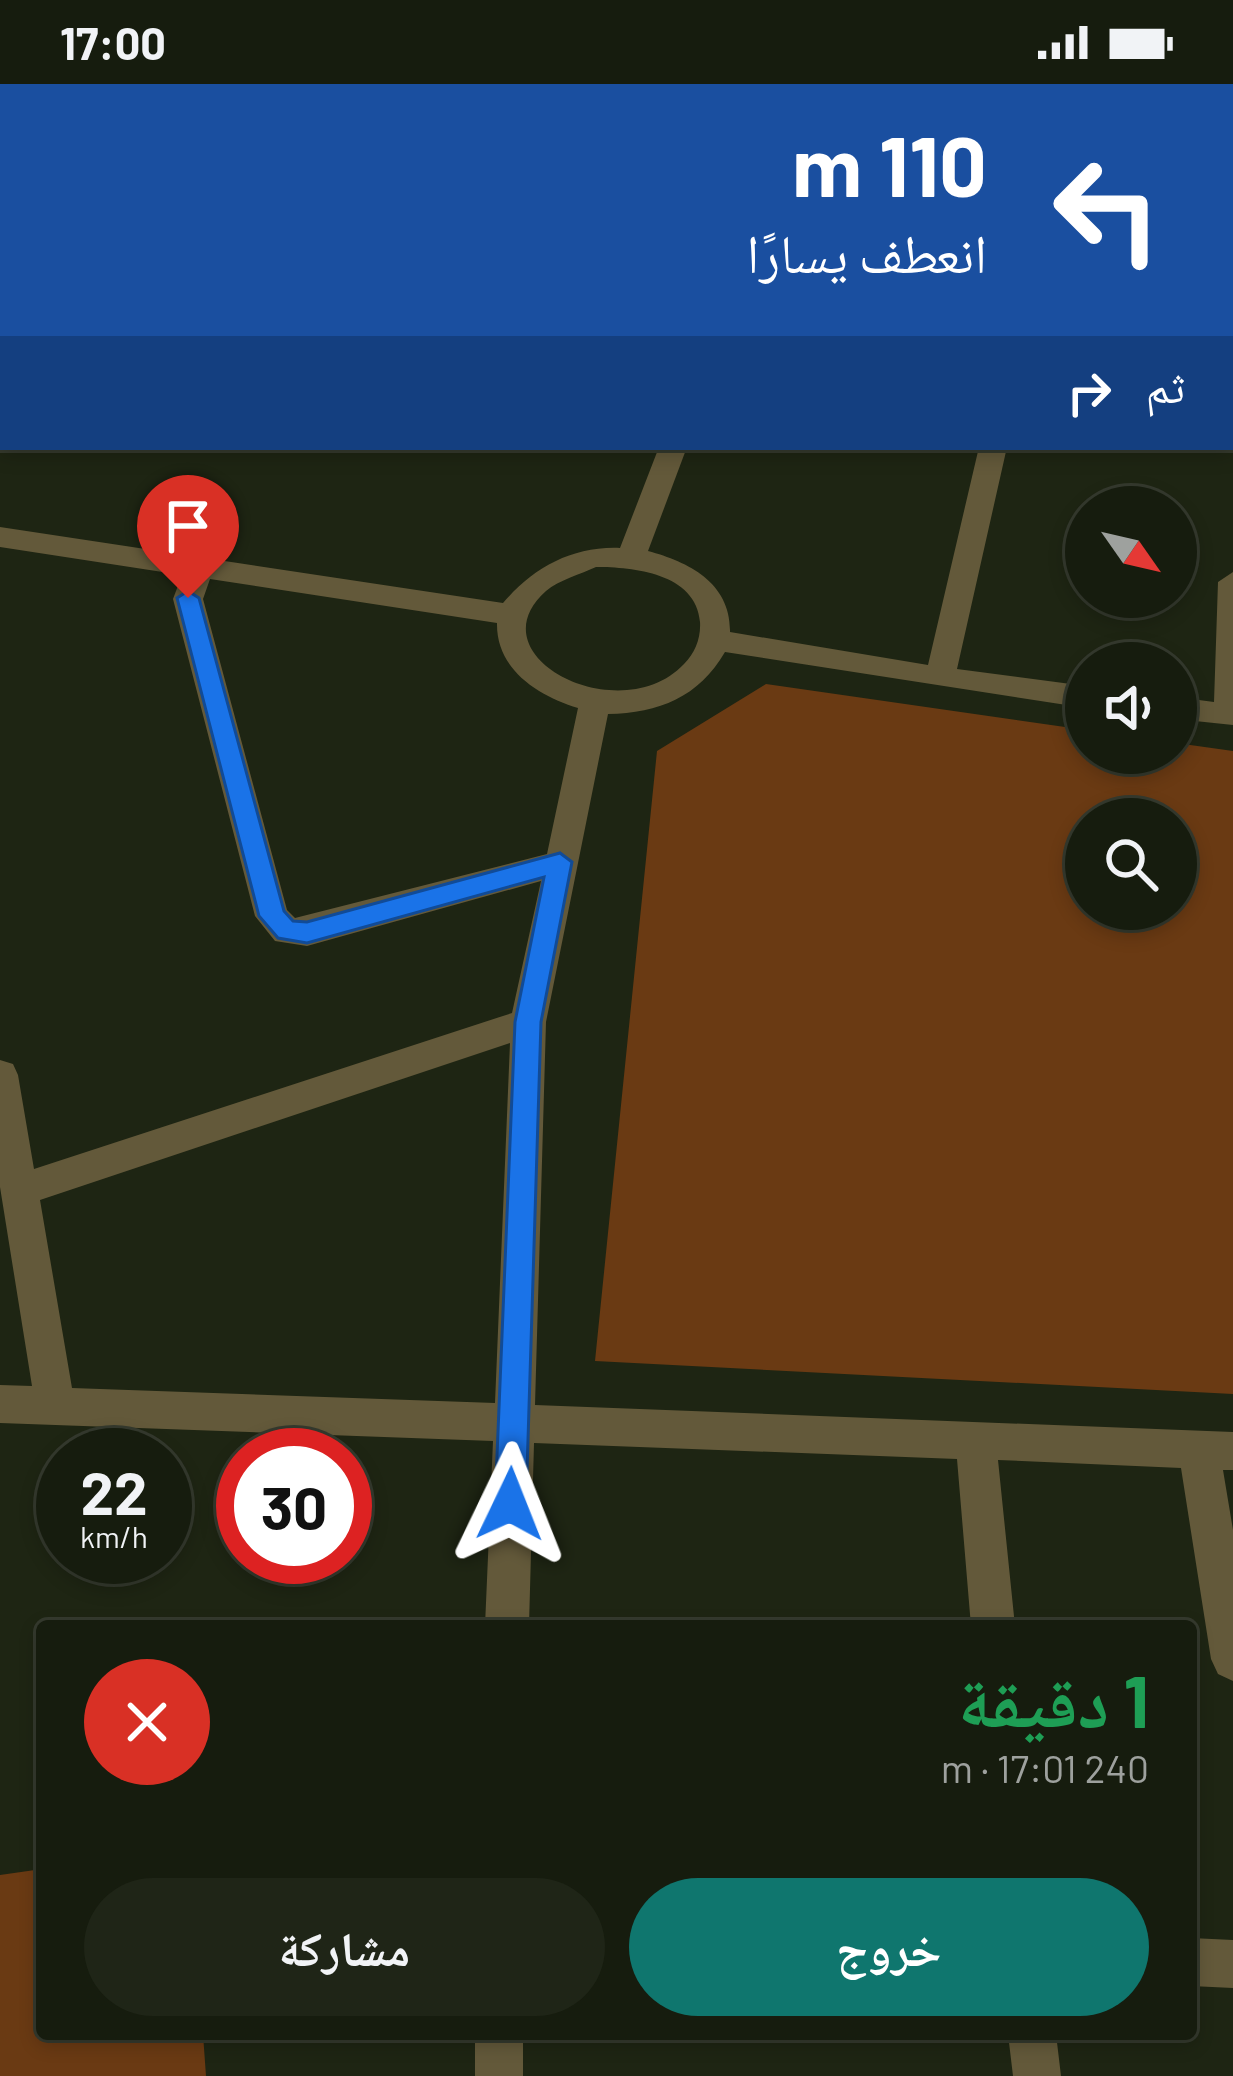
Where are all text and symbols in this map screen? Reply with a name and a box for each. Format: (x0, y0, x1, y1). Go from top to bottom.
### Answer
text: 17:00 (60, 15, 166, 69)
text: 110 m (792, 113, 987, 214)
icon: left (1029, 132, 1185, 288)
text: انعطف يسارًا (746, 219, 987, 284)
text: ثم (1146, 358, 1185, 412)
icon: right (1056, 360, 1122, 426)
pin (137, 475, 239, 598)
north arrow (1065, 486, 1197, 618)
map controls (1065, 486, 1197, 930)
icon: arrive (155, 493, 221, 559)
button: sound (1065, 642, 1197, 774)
button: search (1065, 798, 1197, 930)
speed limit sign: 30 (216, 1428, 372, 1584)
position arrow (447, 1441, 573, 1567)
text: 22 (80, 1455, 148, 1527)
text: km/h (80, 1518, 148, 1554)
text: 1 دقيقة (958, 1656, 1149, 1742)
button: close (84, 1659, 210, 1785)
text: 240 m · 17:01 (941, 1744, 1149, 1791)
button: مشاركة (84, 1878, 605, 2016)
button: خروج (629, 1878, 1149, 2016)

